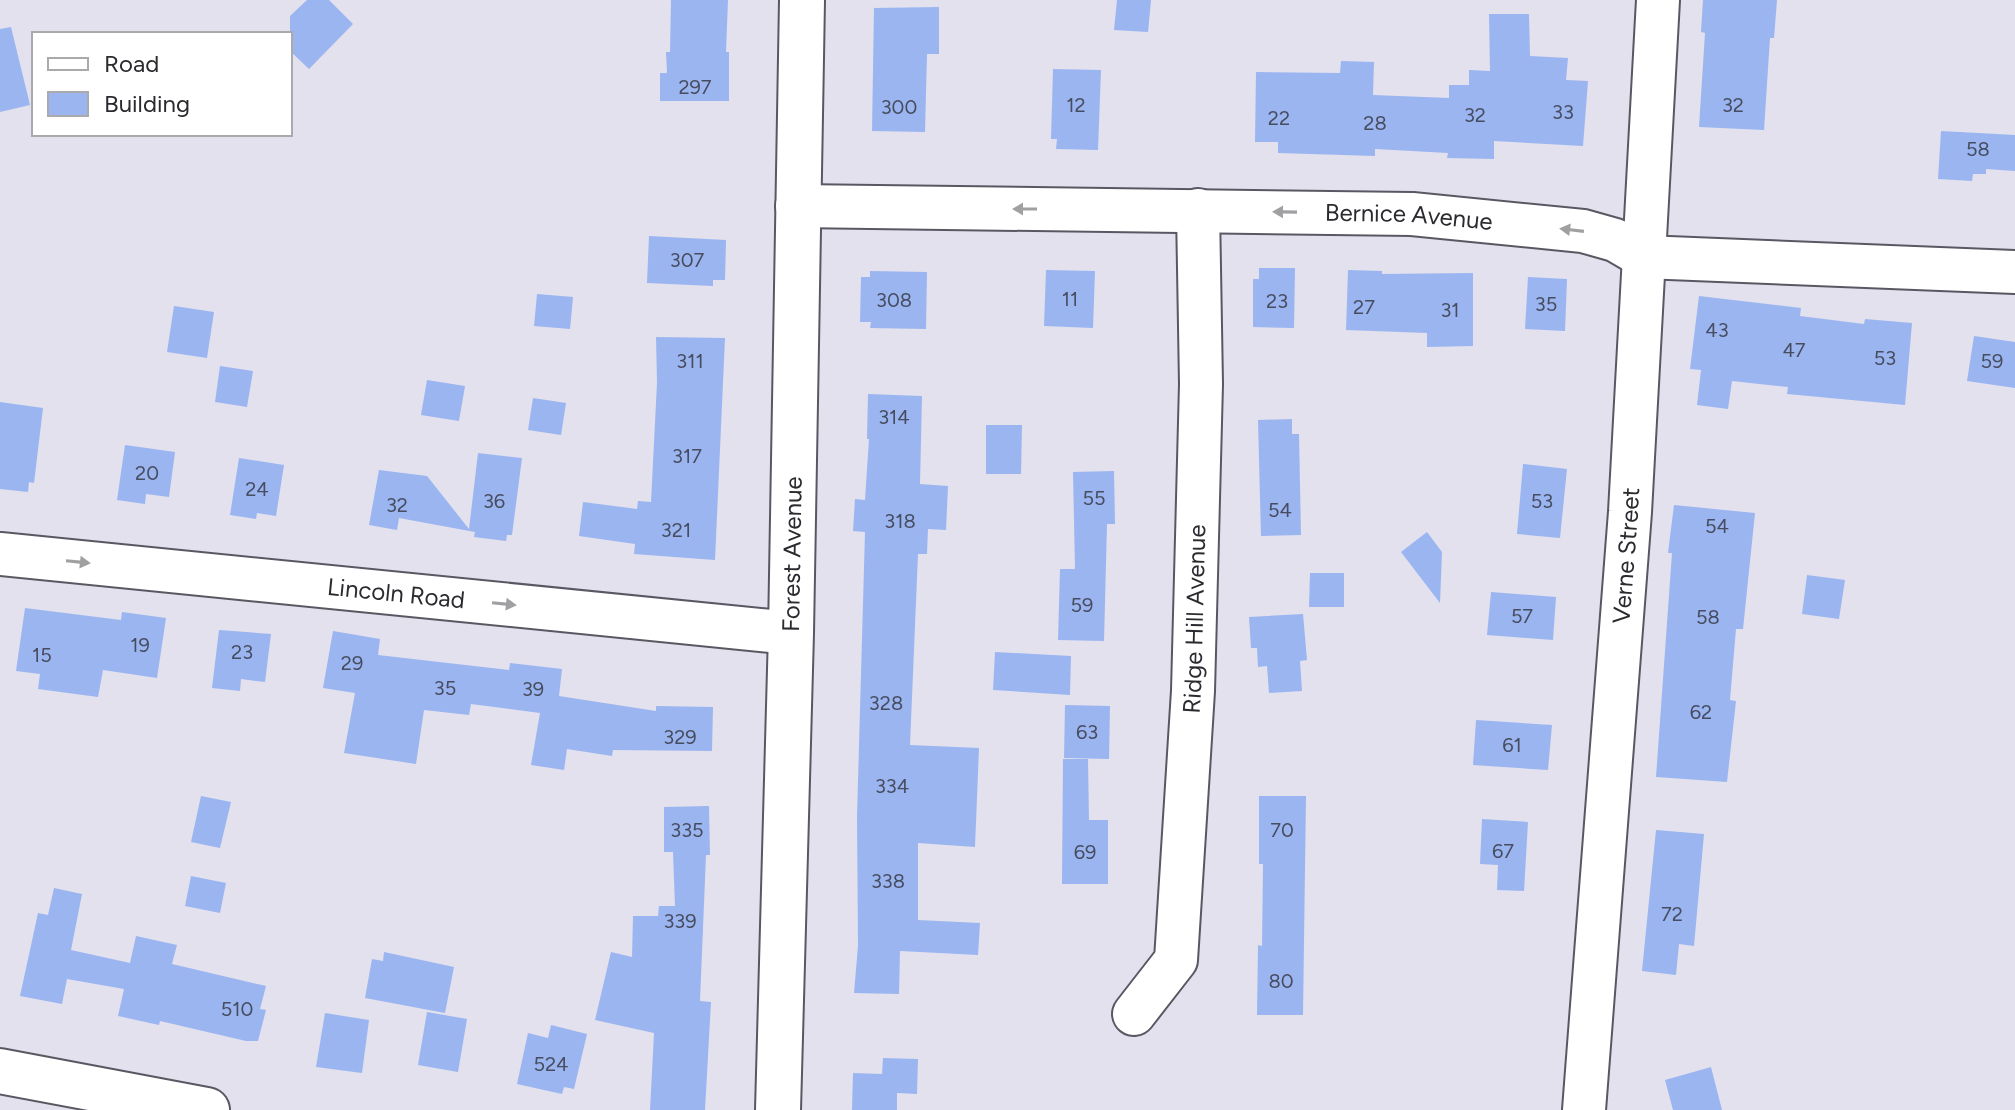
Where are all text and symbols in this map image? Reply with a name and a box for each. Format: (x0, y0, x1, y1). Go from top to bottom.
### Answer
legend (32, 32, 292, 136)
text: Road (104, 49, 159, 78)
house number: 297 (678, 75, 712, 99)
text: Building (104, 89, 190, 118)
house number: 12 (1066, 93, 1086, 117)
house number: 32 (1722, 93, 1744, 117)
house number: 300 (881, 95, 917, 119)
house number: 33 (1552, 100, 1574, 124)
house number: 32 (1464, 103, 1486, 127)
house number: 22 (1268, 106, 1290, 130)
house number: 28 (1363, 111, 1387, 135)
house number: 58 (1966, 137, 1990, 161)
street label: Bernice Avenue (1325, 198, 1494, 236)
one-way arrow (1012, 203, 1037, 215)
one-way arrow (1272, 206, 1297, 218)
one-way arrow (1559, 223, 1584, 236)
house number: 307 (670, 248, 704, 272)
house number: 11 (1062, 287, 1078, 311)
house number: 308 (876, 288, 912, 312)
house number: 23 (1266, 289, 1288, 313)
house number: 35 (1535, 292, 1557, 316)
house number: 27 (1353, 295, 1375, 319)
house number: 31 (1440, 298, 1460, 322)
house number: 43 (1705, 318, 1729, 342)
house number: 47 (1782, 338, 1806, 362)
house number: 53 (1874, 346, 1896, 370)
house number: 311 (676, 349, 704, 373)
house number: 59 (1981, 349, 2003, 373)
house number: 314 (878, 405, 910, 429)
house number: 317 (672, 444, 702, 468)
house number: 20 (135, 461, 159, 485)
street label: Forest Avenue (776, 476, 808, 632)
house number: 24 (245, 477, 269, 501)
house number: 55 (1083, 486, 1106, 510)
street label: Verne Street (1606, 487, 1645, 625)
house number: 36 (483, 489, 505, 513)
house number: 53 (1531, 489, 1553, 513)
house number: 32 (386, 493, 408, 517)
house number: 54 (1268, 498, 1292, 522)
house number: 318 (884, 509, 916, 533)
house number: 54 (1705, 514, 1729, 538)
house number: 321 (661, 518, 691, 542)
street label: Ridge Hill Avenue (1177, 524, 1211, 714)
one-way arrow (66, 556, 91, 569)
street label: Lincoln Road (326, 572, 466, 614)
house number: 59 (1071, 593, 1093, 617)
one-way arrow (491, 598, 516, 611)
house number: 57 (1511, 604, 1533, 628)
house number: 58 (1696, 605, 1720, 629)
house number: 19 (130, 633, 150, 657)
house number: 23 (231, 640, 253, 664)
house number: 15 (32, 643, 52, 667)
house number: 29 (341, 651, 363, 675)
house number: 35 (434, 676, 456, 700)
house number: 39 (522, 677, 544, 701)
house number: 328 (869, 691, 903, 715)
house number: 62 (1690, 700, 1712, 724)
house number: 63 (1076, 720, 1098, 744)
house number: 329 (663, 725, 697, 749)
house number: 61 (1502, 733, 1522, 757)
house number: 334 (875, 774, 909, 798)
house number: 335 (670, 818, 704, 842)
house number: 70 (1270, 818, 1294, 842)
house number: 67 (1492, 839, 1514, 863)
house number: 69 (1074, 840, 1096, 864)
house number: 338 (871, 869, 905, 893)
house number: 72 (1661, 902, 1683, 926)
house number: 339 (663, 909, 697, 933)
house number: 80 (1268, 969, 1294, 993)
house number: 510 (221, 997, 253, 1021)
house number: 524 (533, 1052, 569, 1076)

